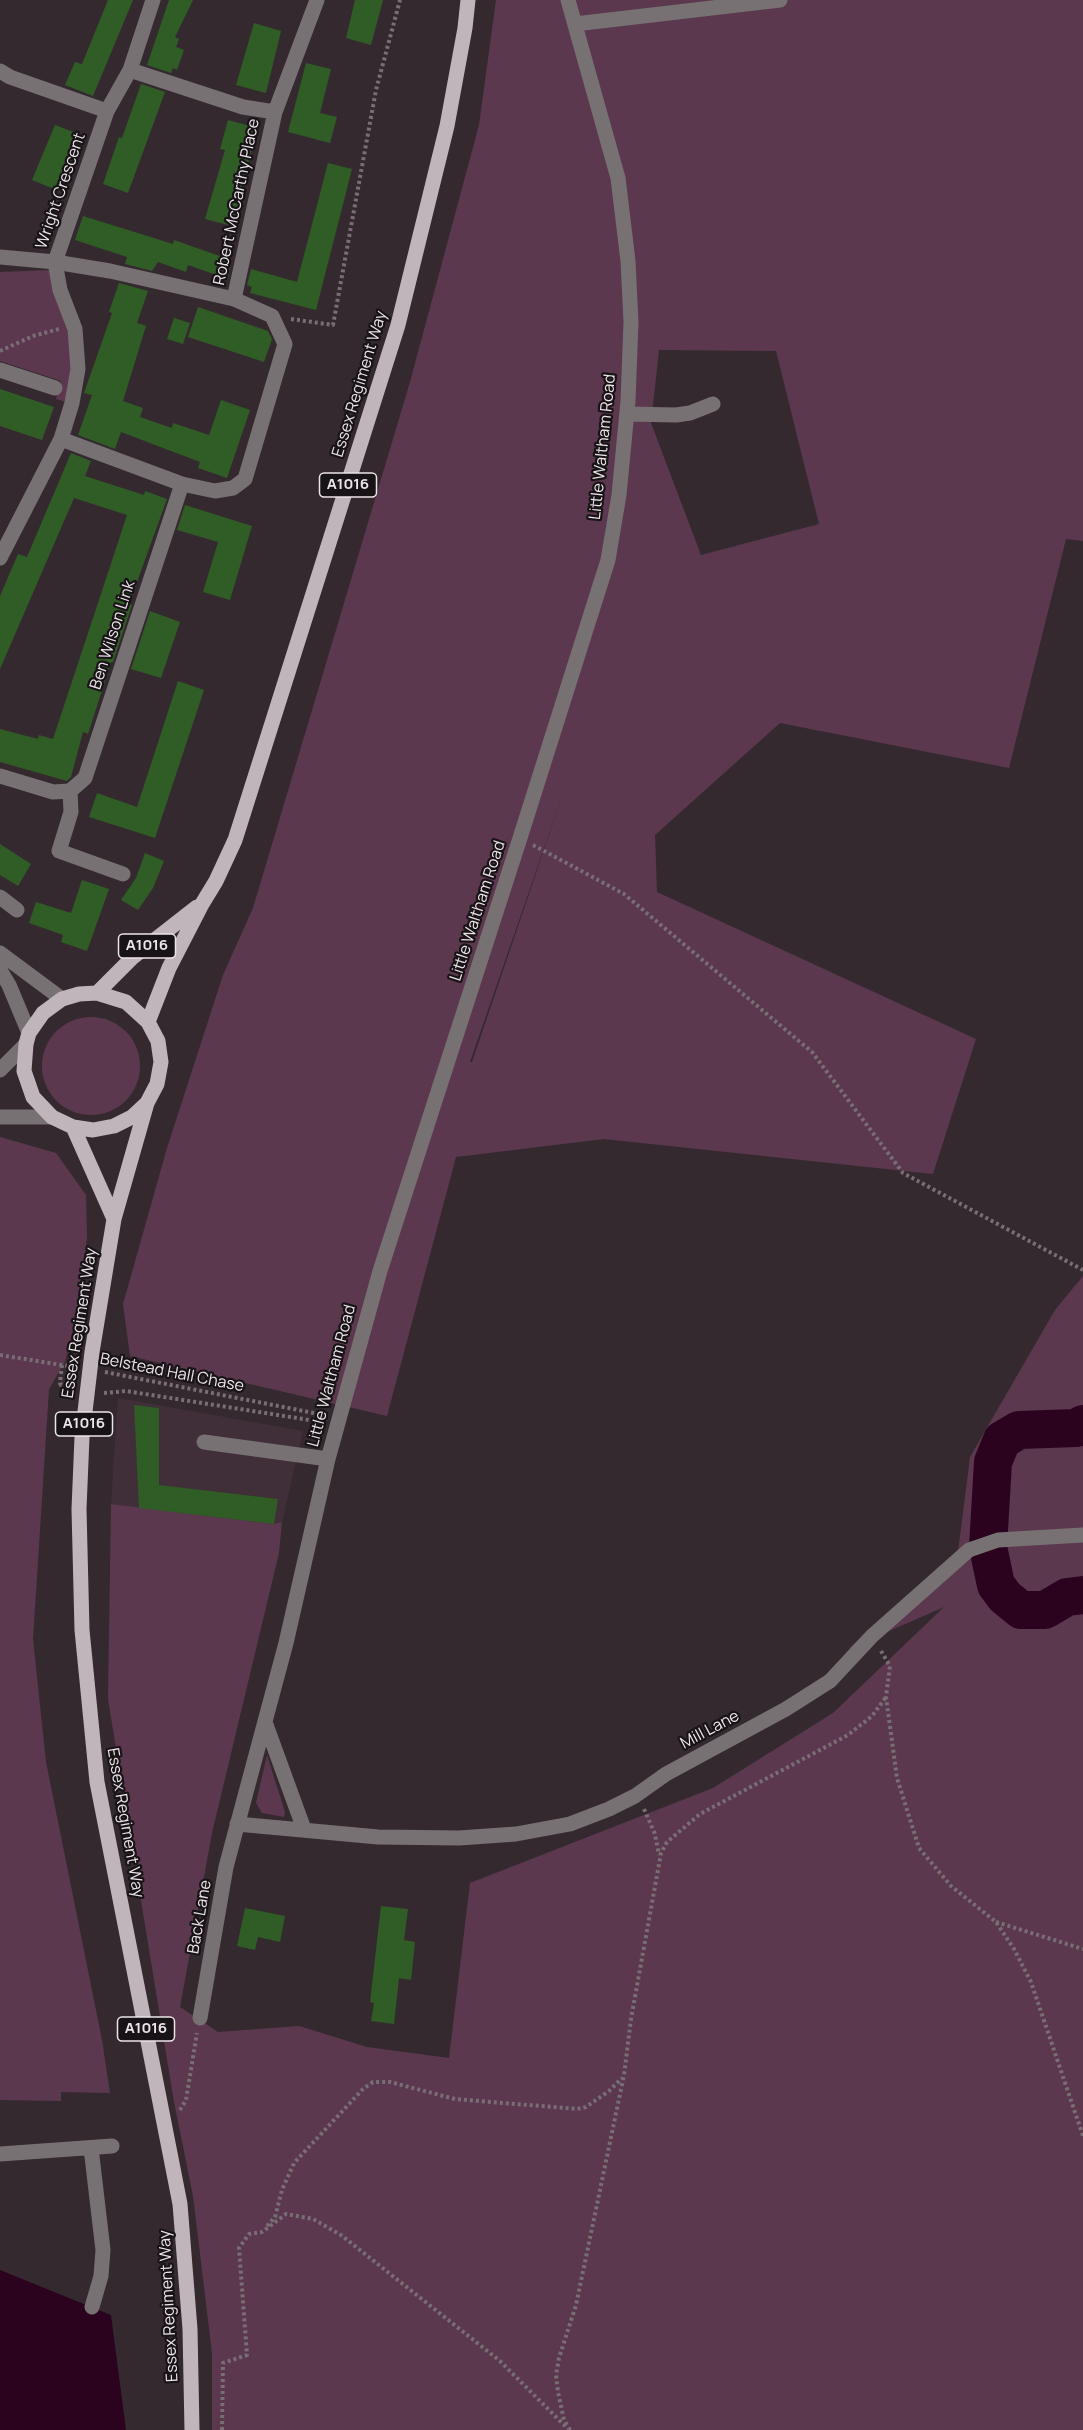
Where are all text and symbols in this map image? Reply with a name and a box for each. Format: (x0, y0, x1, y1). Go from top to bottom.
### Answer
street label: Robert McCarthy Place (210, 117, 264, 287)
street label: Wright Crescent (32, 130, 90, 252)
street label: Essex Regiment Way (329, 308, 391, 460)
street label: Little Waltham Road (586, 373, 620, 521)
road number: A1016 (320, 473, 376, 497)
street label: Ben Wilson Link (86, 578, 140, 692)
street label: Little Waltham Road (446, 838, 510, 984)
road number: A1016 (118, 934, 176, 958)
street label: Essex Regiment Way (59, 1246, 101, 1400)
street label: Little Waltham Road (304, 1303, 360, 1449)
street label: Belstead Hall Chase (98, 1350, 246, 1396)
road number: A1016 (56, 1412, 112, 1436)
street label: Mill Lane (677, 1707, 743, 1753)
street label: Essex Regiment Way (102, 1746, 148, 1900)
street label: Back Lane (184, 1879, 216, 1955)
road number: A1016 (118, 2017, 174, 2041)
street label: Essex Regiment Way (155, 2230, 183, 2382)

